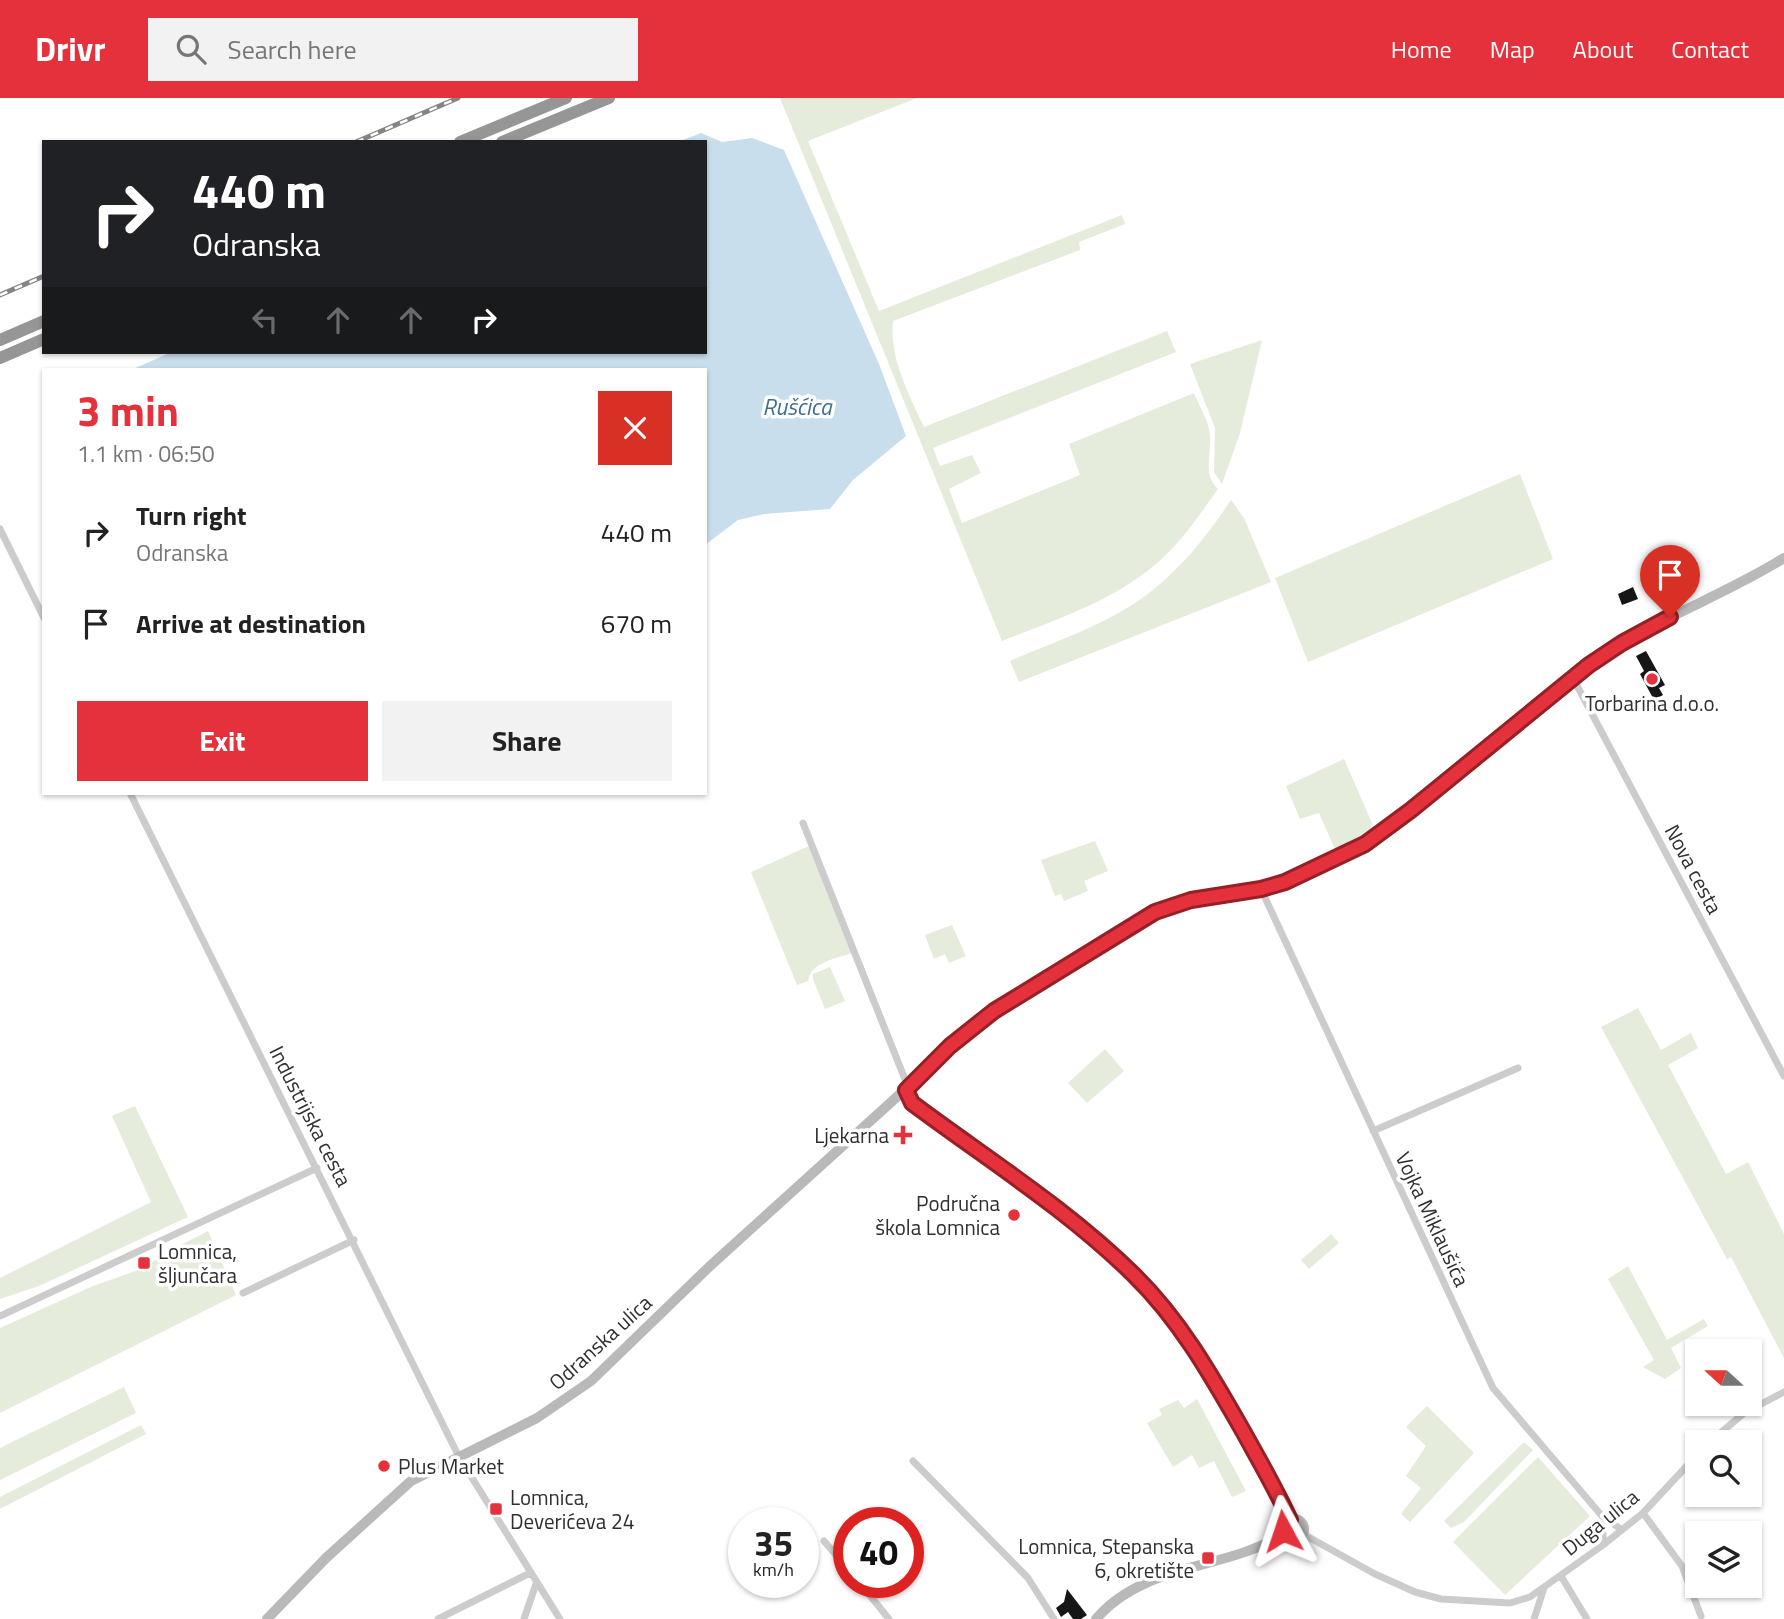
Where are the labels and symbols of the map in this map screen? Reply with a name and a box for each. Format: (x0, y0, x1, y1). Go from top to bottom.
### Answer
water label: Rušćica (762, 389, 833, 424)
pin (1640, 545, 1700, 617)
marker: Torbarina d.o.o. (1644, 671, 1660, 687)
place label: Torbarina d.o.o. (1585, 687, 1719, 719)
street label: Nova cesta (1657, 819, 1731, 920)
street label: Industrijska cesta (262, 1040, 361, 1193)
place label: Ljekarna (814, 1119, 889, 1151)
marker: Ljekarna (895, 1127, 911, 1143)
street label: Vojka Miklaušića (1388, 1146, 1478, 1292)
place label: Područna škola Lomnica (875, 1187, 1000, 1243)
marker: Područna škola Lomnica (1006, 1207, 1022, 1223)
place label: Lomnica, šljunčara (158, 1235, 238, 1291)
marker: Lomnica, šljunčara (136, 1255, 152, 1271)
street label: Odranska ulica (541, 1287, 659, 1397)
north arrow (1685, 1339, 1762, 1416)
place label: Plus Market (398, 1450, 505, 1482)
marker: Plus Market (376, 1458, 392, 1474)
place label: Lomnica, Deverićeva 24 (510, 1481, 634, 1537)
street label: Duga ulica (1555, 1481, 1646, 1563)
position arrow (1246, 1494, 1320, 1568)
marker: Lomnica, Deverićeva 24 (488, 1501, 504, 1517)
speed limit sign: 40 (833, 1507, 924, 1598)
place label: Lomnica, Stepanska 6, okretište (1018, 1530, 1194, 1586)
marker: Lomnica, Stepanska 6, okretište (1200, 1550, 1216, 1566)

